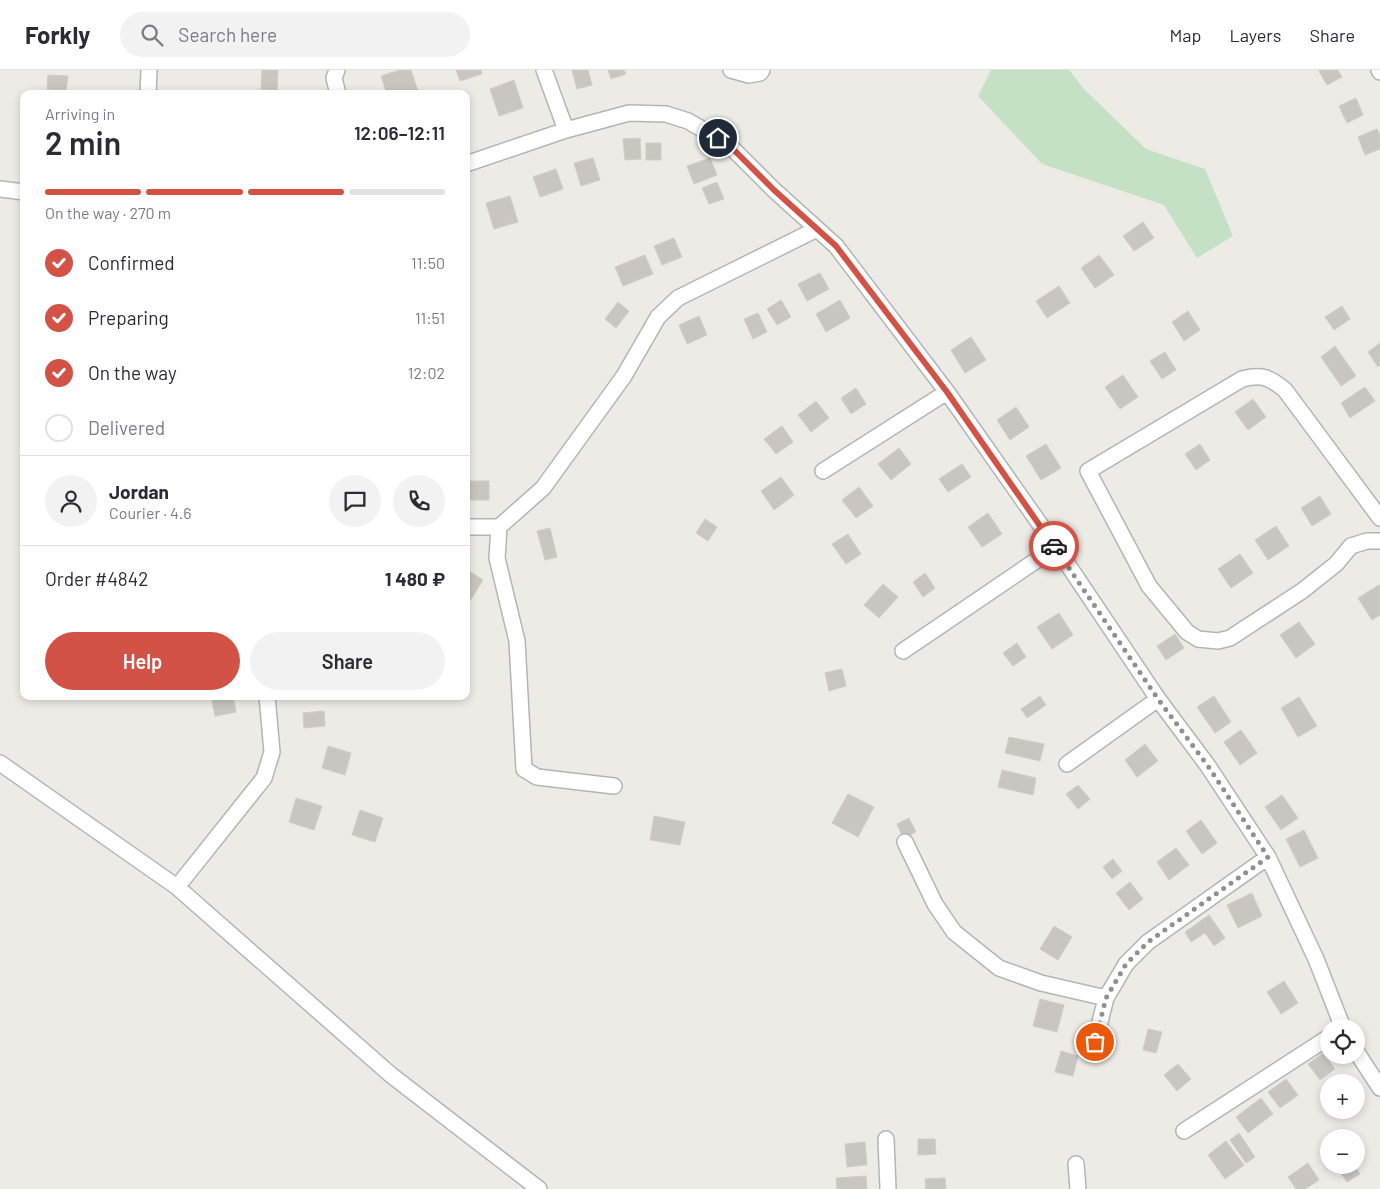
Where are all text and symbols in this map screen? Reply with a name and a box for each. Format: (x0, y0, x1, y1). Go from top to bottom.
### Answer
search box (120, 12, 470, 57)
text: Forkly (25, 20, 90, 49)
icon: search (138, 21, 166, 49)
text: Search here (178, 23, 277, 46)
text: Map (1169, 24, 1201, 46)
text: Layers (1229, 24, 1282, 46)
text: Share (1310, 24, 1355, 46)
text: Arriving in (45, 104, 115, 123)
pin (697, 117, 739, 159)
text: 12:06–12:11 (354, 121, 445, 144)
text: 2 min (45, 123, 121, 161)
icon: home (704, 124, 732, 152)
text: On the way · 270 m (45, 203, 171, 222)
icon: check (45, 249, 73, 277)
text: Confirmed (88, 251, 175, 274)
text: 11:50 (411, 253, 445, 272)
icon: check (45, 304, 73, 332)
text: Preparing (88, 306, 169, 329)
text: 11:51 (415, 308, 445, 327)
icon: check (45, 359, 73, 387)
text: On the way (88, 361, 177, 384)
text: 12:02 (408, 363, 445, 382)
text: Delivered (88, 416, 165, 439)
button: person (45, 475, 97, 527)
button: chat (329, 475, 381, 527)
button: phone (393, 475, 445, 527)
text: Jordan (109, 480, 169, 503)
text: Courier · 4.6 (109, 503, 192, 522)
courier (1029, 521, 1079, 571)
icon: car (1040, 532, 1068, 560)
text: Order #4842 (45, 567, 148, 590)
text: 1 480 ₽ (385, 567, 445, 590)
button: Help (45, 632, 240, 690)
button: Share (250, 632, 445, 690)
map controls (1320, 1019, 1365, 1174)
button: locate (1320, 1019, 1365, 1064)
pin (1074, 1021, 1116, 1063)
icon: bag (1081, 1028, 1109, 1056)
button: + (1320, 1074, 1365, 1119)
button: − (1320, 1129, 1365, 1174)

